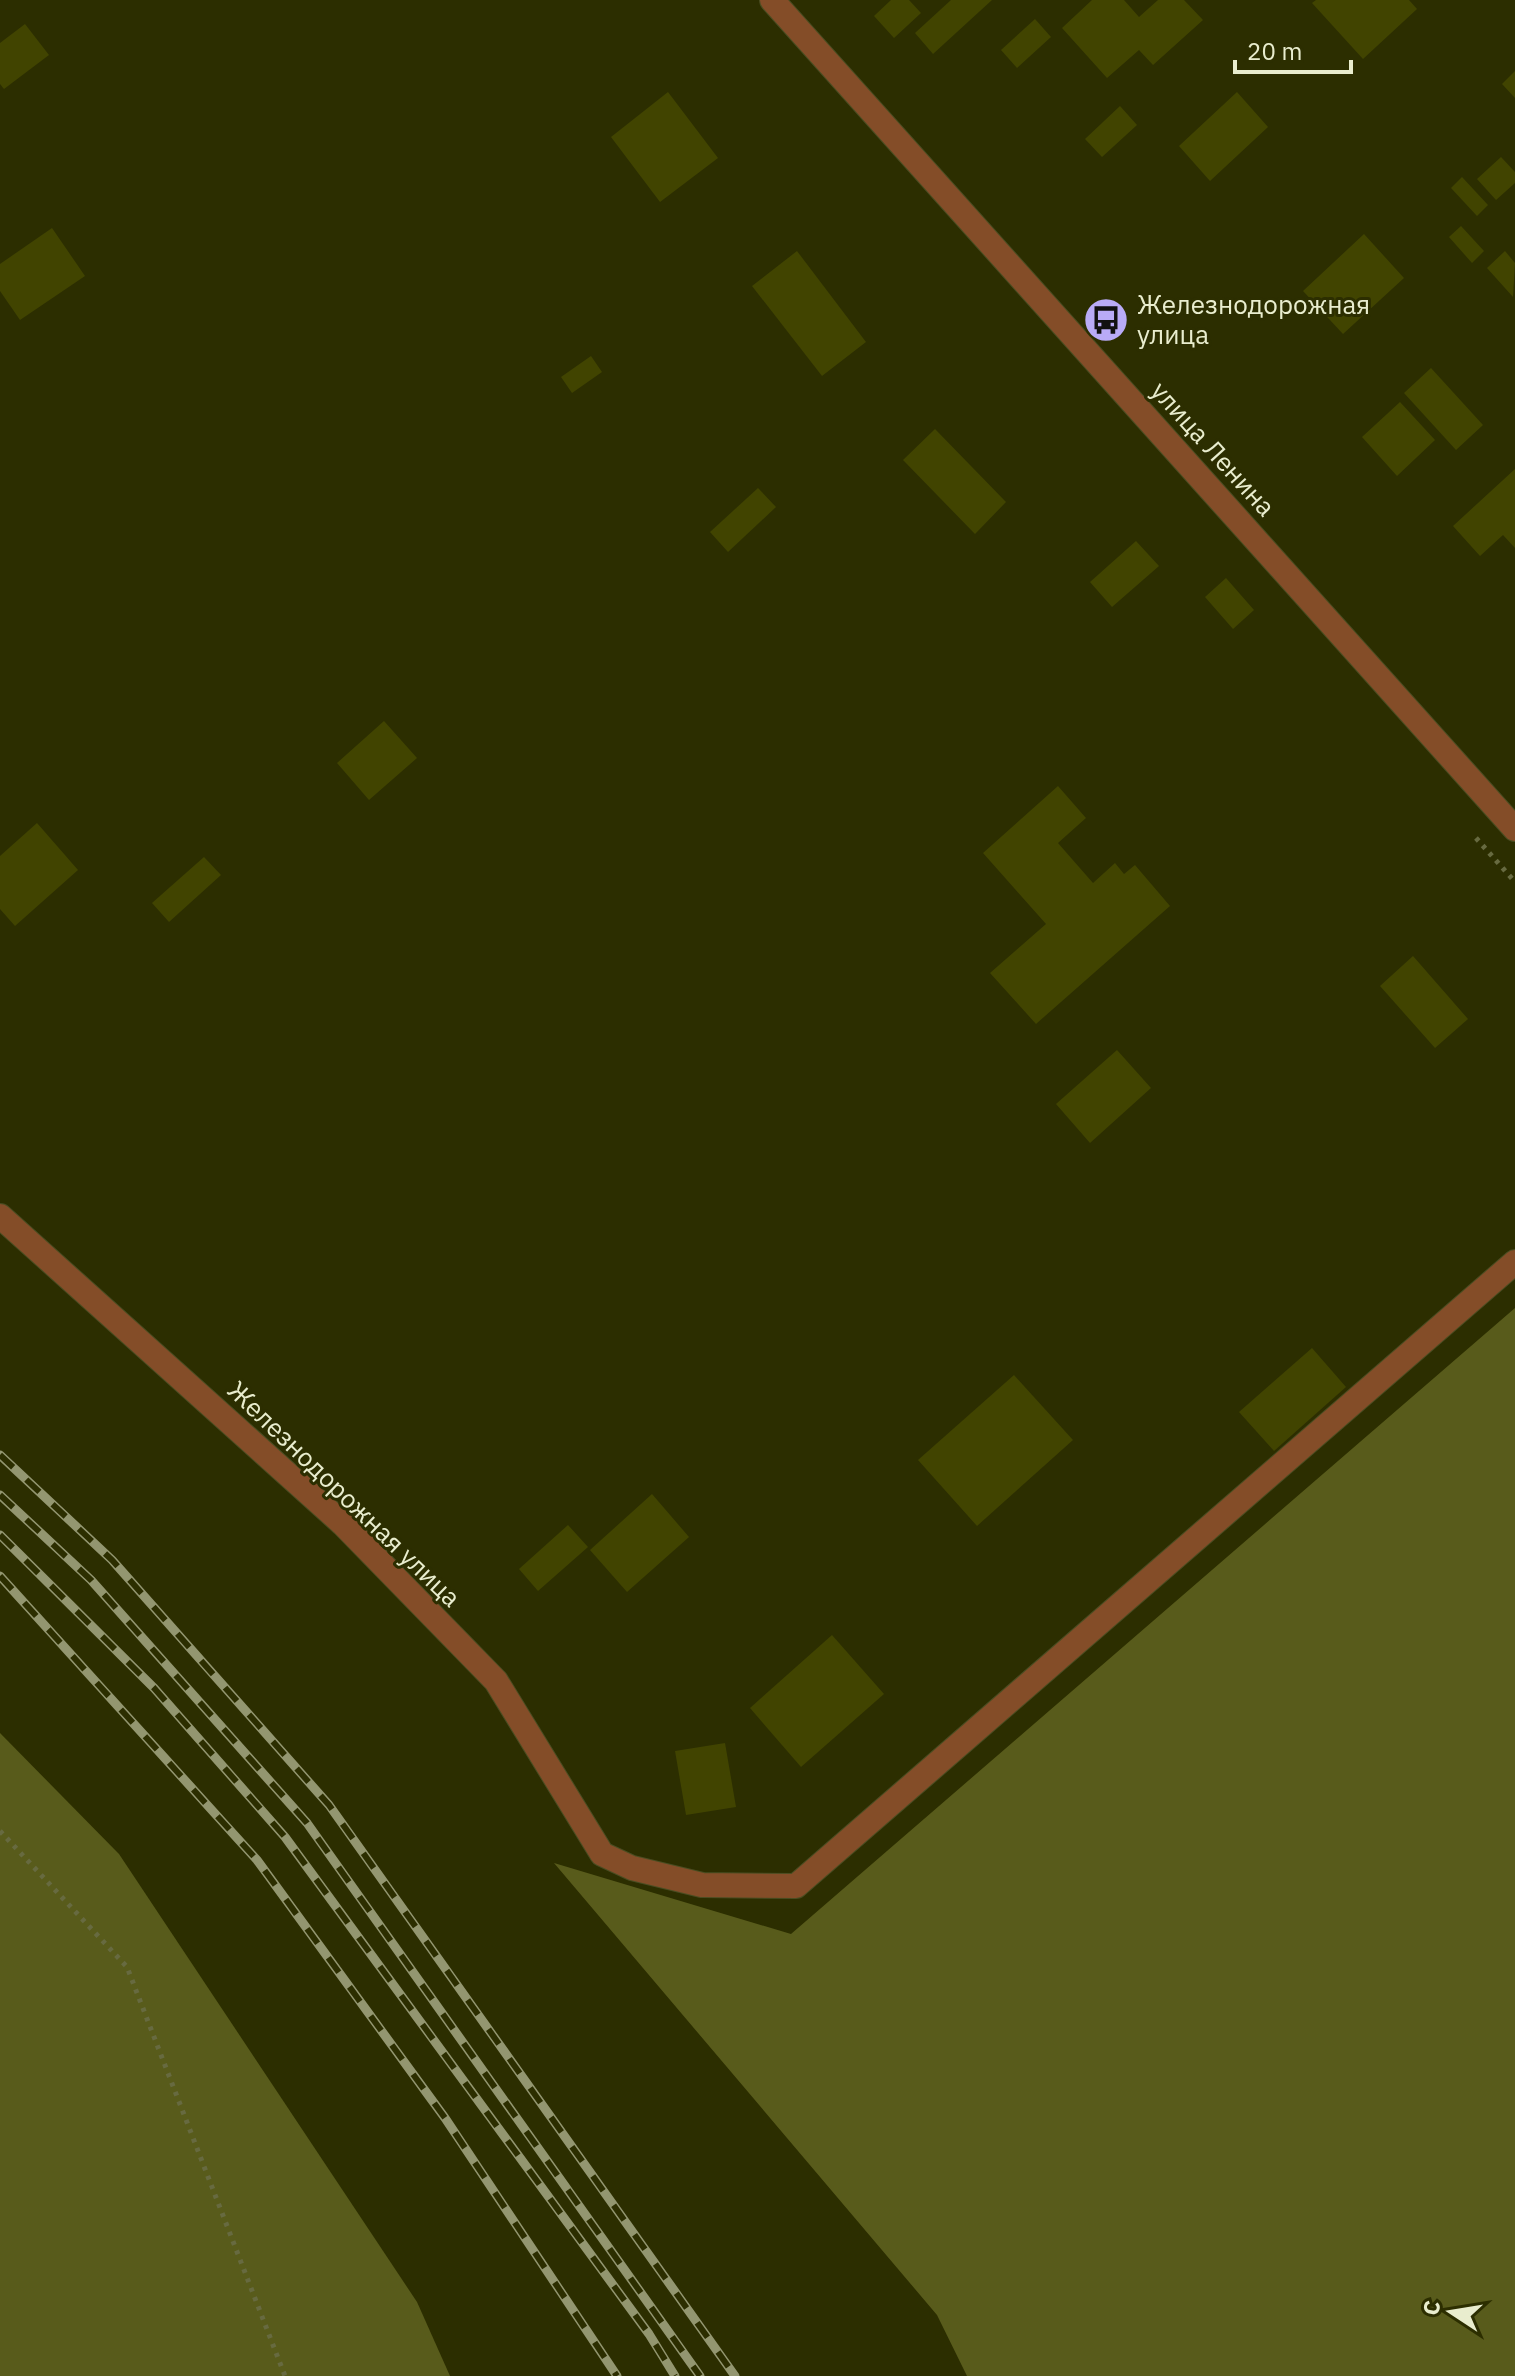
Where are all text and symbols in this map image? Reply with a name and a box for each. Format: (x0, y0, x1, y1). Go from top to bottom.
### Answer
scale bar (1235, 24, 1351, 74)
text: 20 m (1247, 35, 1302, 67)
place label: Железнодорожная улица (1137, 287, 1370, 351)
bus stop icon: Железнодорожная улица (1082, 296, 1130, 344)
street label: улица Ленина (1144, 374, 1283, 523)
street label: Железнодорожная улица (221, 1373, 469, 1614)
north arrow (1411, 2272, 1491, 2352)
text: С (1415, 2298, 1447, 2318)

